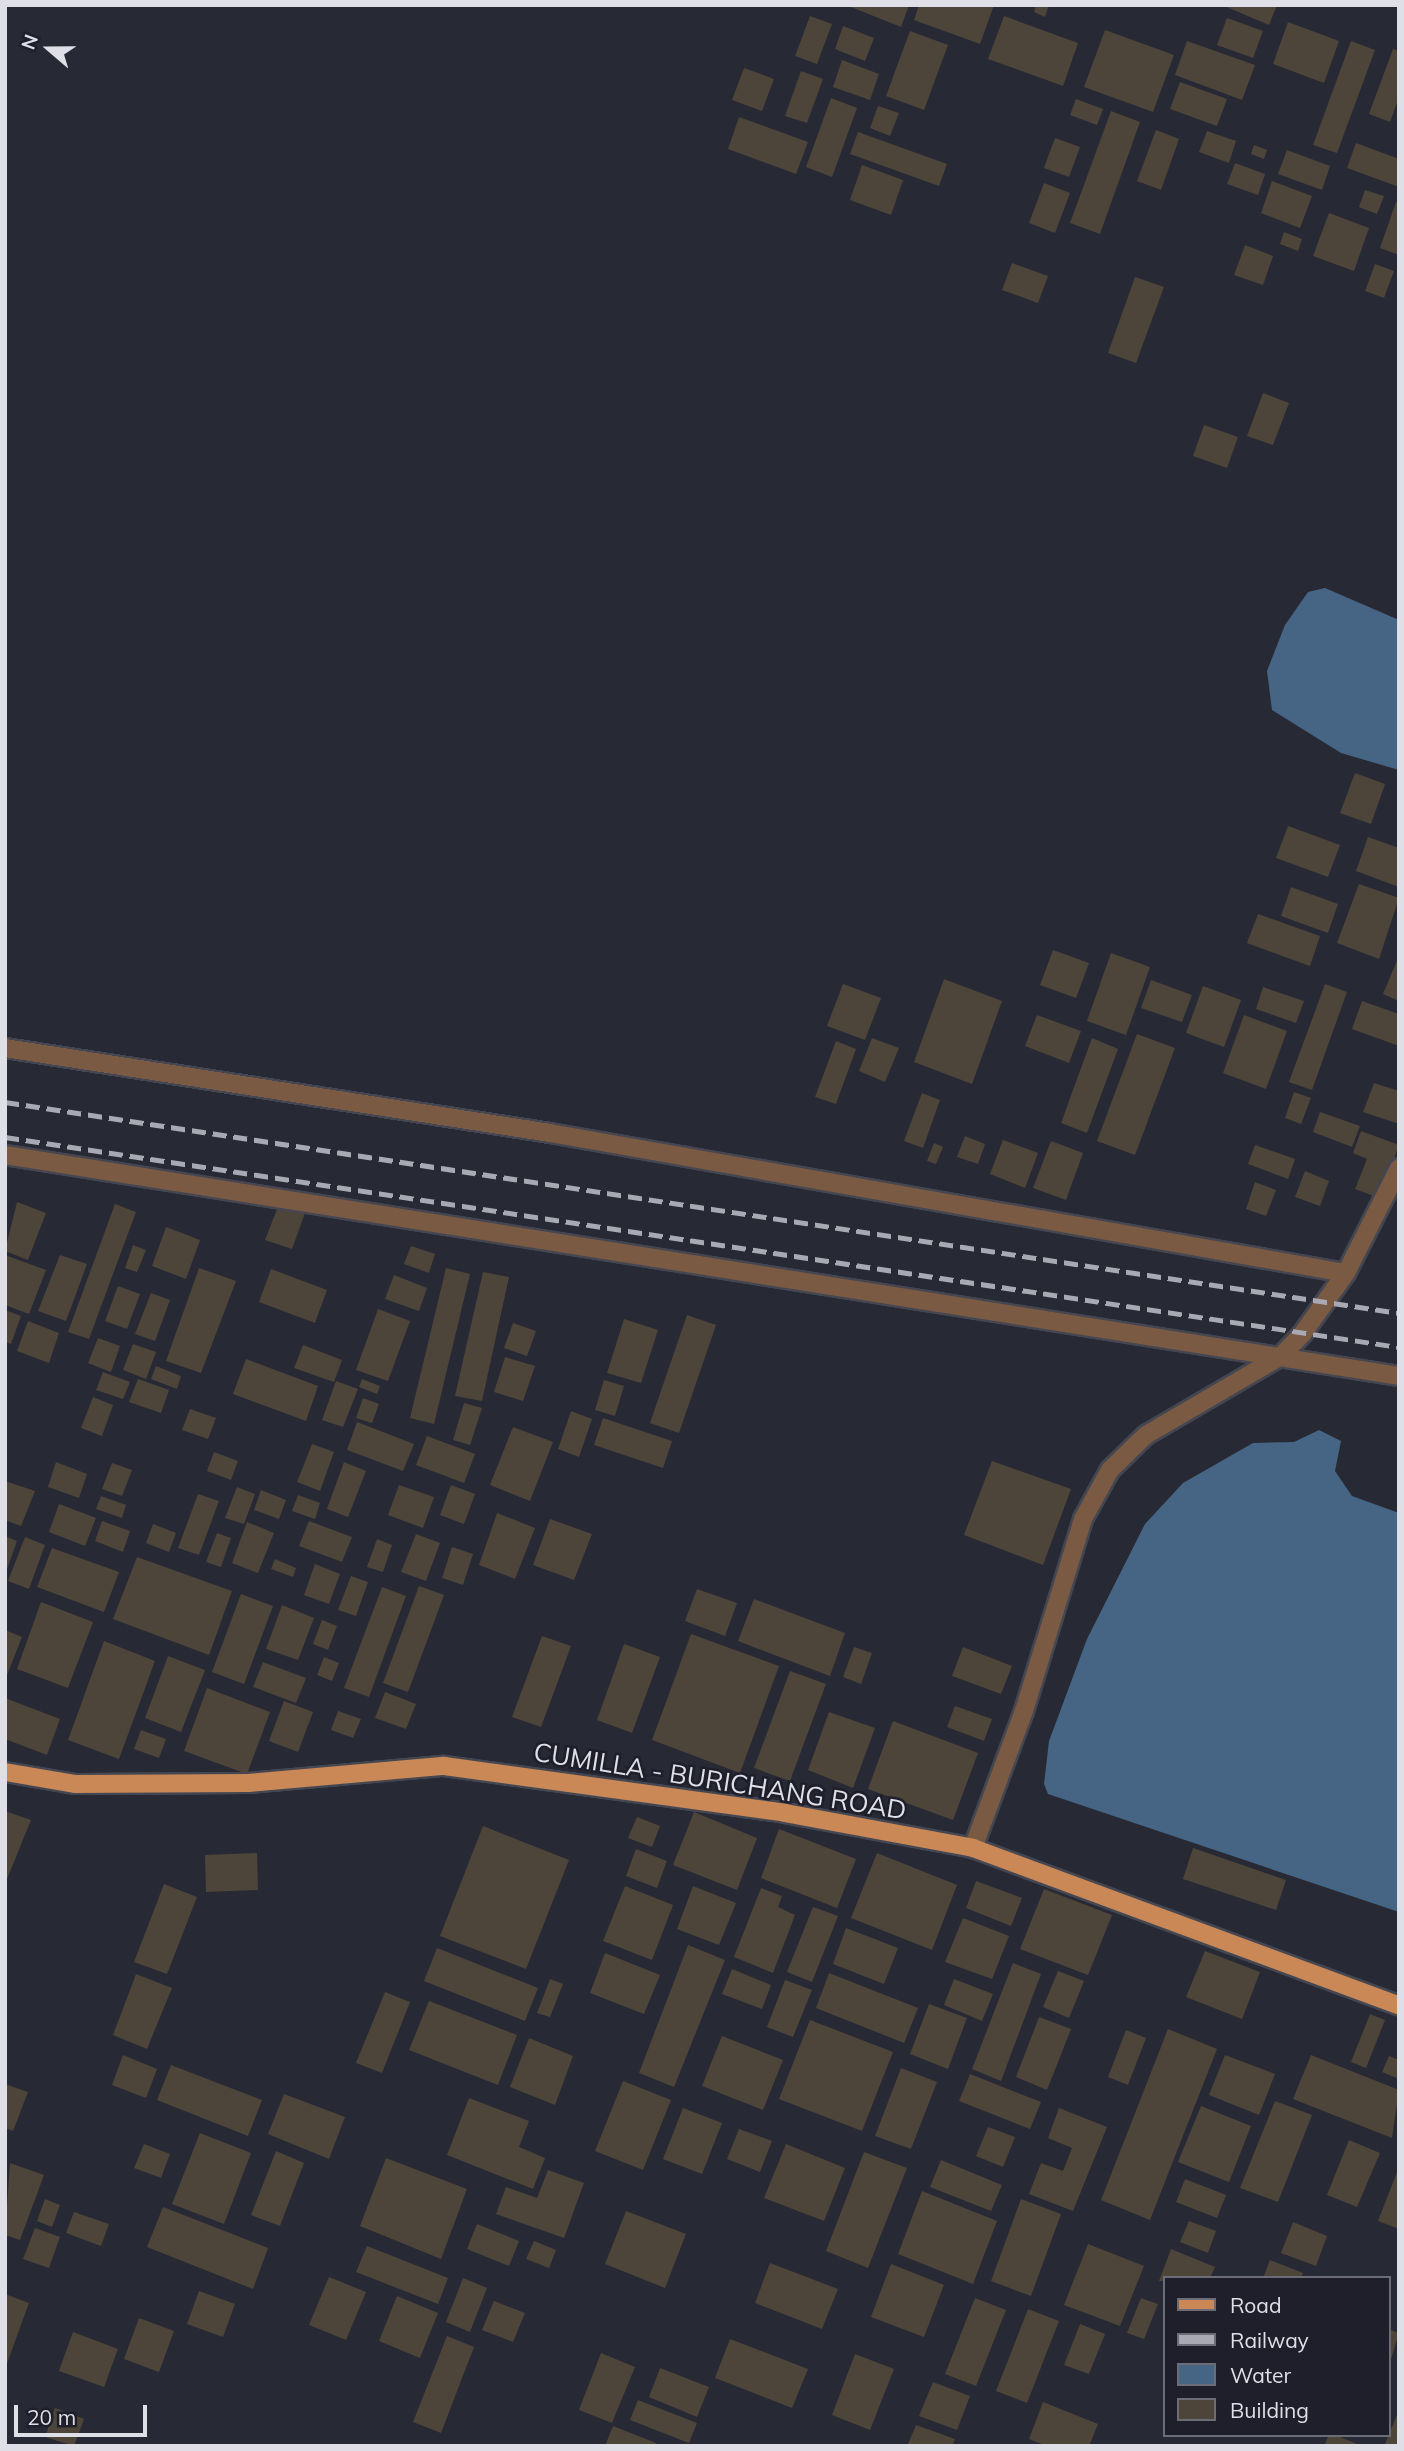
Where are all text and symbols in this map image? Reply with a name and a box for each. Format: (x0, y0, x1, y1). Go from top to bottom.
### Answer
north arrow (14, 14, 84, 84)
text: N (16, 31, 43, 53)
street label: CUMILLA - BURICHANG ROAD (531, 1736, 909, 1826)
legend (1162, 2276, 1390, 2437)
text: Road (1230, 2292, 1281, 2318)
text: Railway (1230, 2327, 1309, 2353)
text: Water (1230, 2362, 1291, 2388)
scale bar (18, 2392, 150, 2436)
text: Building (1230, 2397, 1309, 2423)
text: 20 m (27, 2404, 76, 2430)

